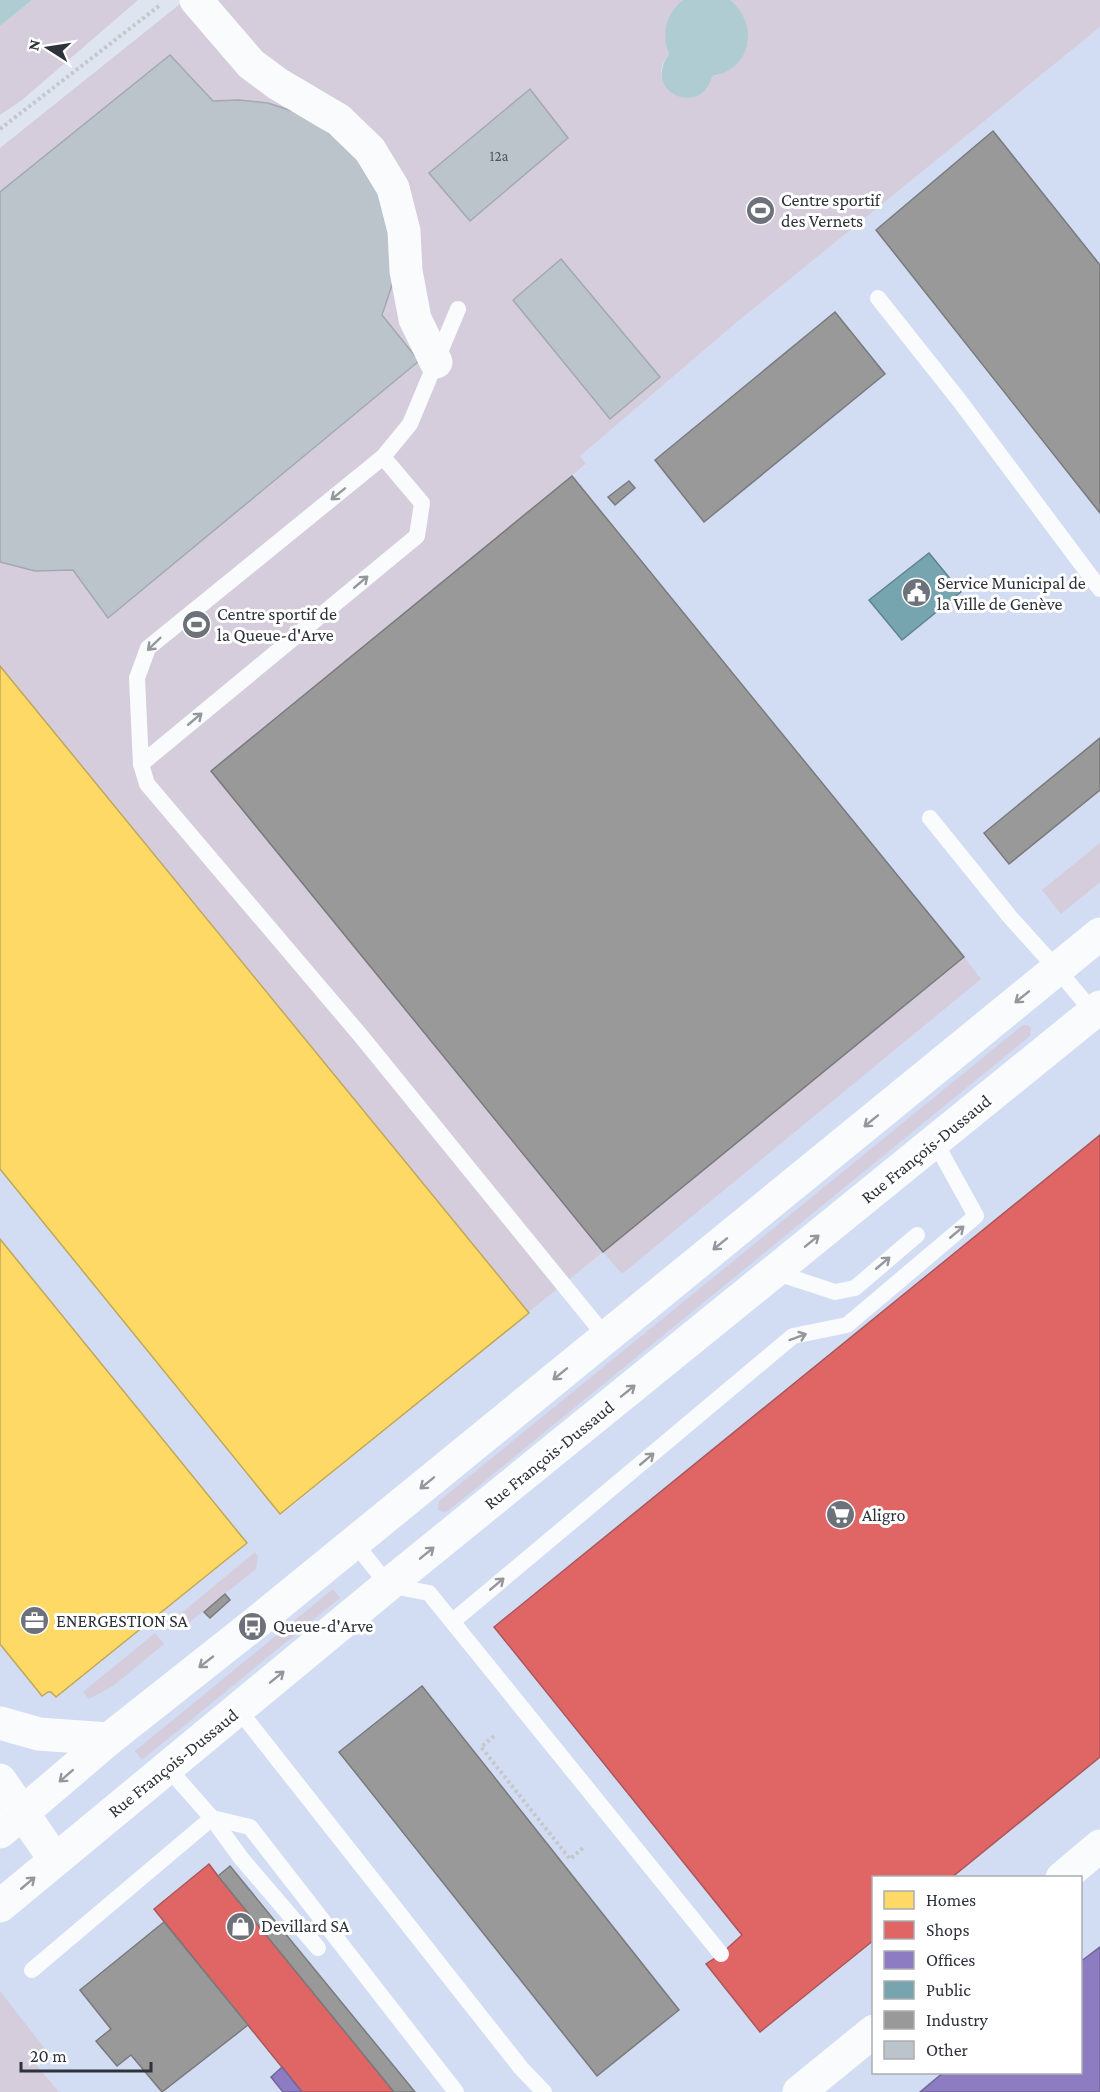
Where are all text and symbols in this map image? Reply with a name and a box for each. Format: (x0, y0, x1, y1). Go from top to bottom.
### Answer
north arrow (18, 18, 78, 78)
text: N (24, 38, 43, 52)
house number: 12a (489, 148, 509, 164)
place label: Centre sportif des Vernets (781, 190, 882, 231)
sports icon: Centre sportif des Vernets (744, 194, 776, 226)
one-way arrow (330, 487, 346, 500)
place label: Service Municipal de la Ville de Genève (937, 573, 1086, 614)
one-way arrow (353, 575, 369, 588)
public building icon: Service Municipal de la Ville de Genève (900, 577, 932, 609)
place label: Centre sportif de la Queue-d'Arve (217, 604, 337, 645)
sports icon: Centre sportif de la Queue-d'Arve (180, 608, 212, 640)
one-way arrow (147, 636, 162, 651)
one-way arrow (186, 713, 202, 726)
one-way arrow (1014, 991, 1030, 1004)
street label: Rue François-Dussaud (857, 1090, 995, 1207)
one-way arrow (863, 1114, 879, 1127)
one-way arrow (949, 1225, 964, 1239)
one-way arrow (804, 1235, 820, 1248)
one-way arrow (712, 1237, 728, 1250)
one-way arrow (875, 1257, 891, 1270)
one-way arrow (788, 1330, 807, 1341)
one-way arrow (552, 1367, 568, 1380)
one-way arrow (620, 1384, 636, 1397)
street label: Rue François-Dussaud (480, 1396, 618, 1513)
one-way arrow (639, 1452, 654, 1466)
one-way arrow (420, 1476, 436, 1489)
supermarket icon: Aligro (825, 1499, 857, 1531)
place label: Aligro (862, 1505, 905, 1525)
one-way arrow (419, 1547, 435, 1560)
one-way arrow (489, 1577, 504, 1591)
office icon: ENERGESTION SA (19, 1605, 51, 1637)
bus stop icon: Queue-d'Arve (236, 1610, 268, 1642)
place label: ENERGESTION SA (56, 1611, 189, 1631)
place label: Queue-d'Arve (273, 1616, 373, 1636)
one-way arrow (198, 1656, 214, 1669)
one-way arrow (269, 1671, 285, 1684)
street label: Rue François-Dussaud (104, 1704, 242, 1821)
one-way arrow (59, 1769, 74, 1783)
one-way arrow (20, 1876, 35, 1890)
legend (872, 1876, 1082, 2074)
text: Homes (926, 1890, 976, 1910)
shop icon: Devillard SA (224, 1910, 256, 1942)
place label: Devillard SA (261, 1916, 350, 1936)
text: Shops (926, 1920, 970, 1940)
text: Offices (926, 1950, 975, 1970)
text: Public (926, 1980, 971, 2000)
text: Industry (926, 2010, 989, 2030)
scale bar (21, 2035, 152, 2073)
text: Other (926, 2040, 969, 2060)
text: 20 m (30, 2046, 67, 2066)

